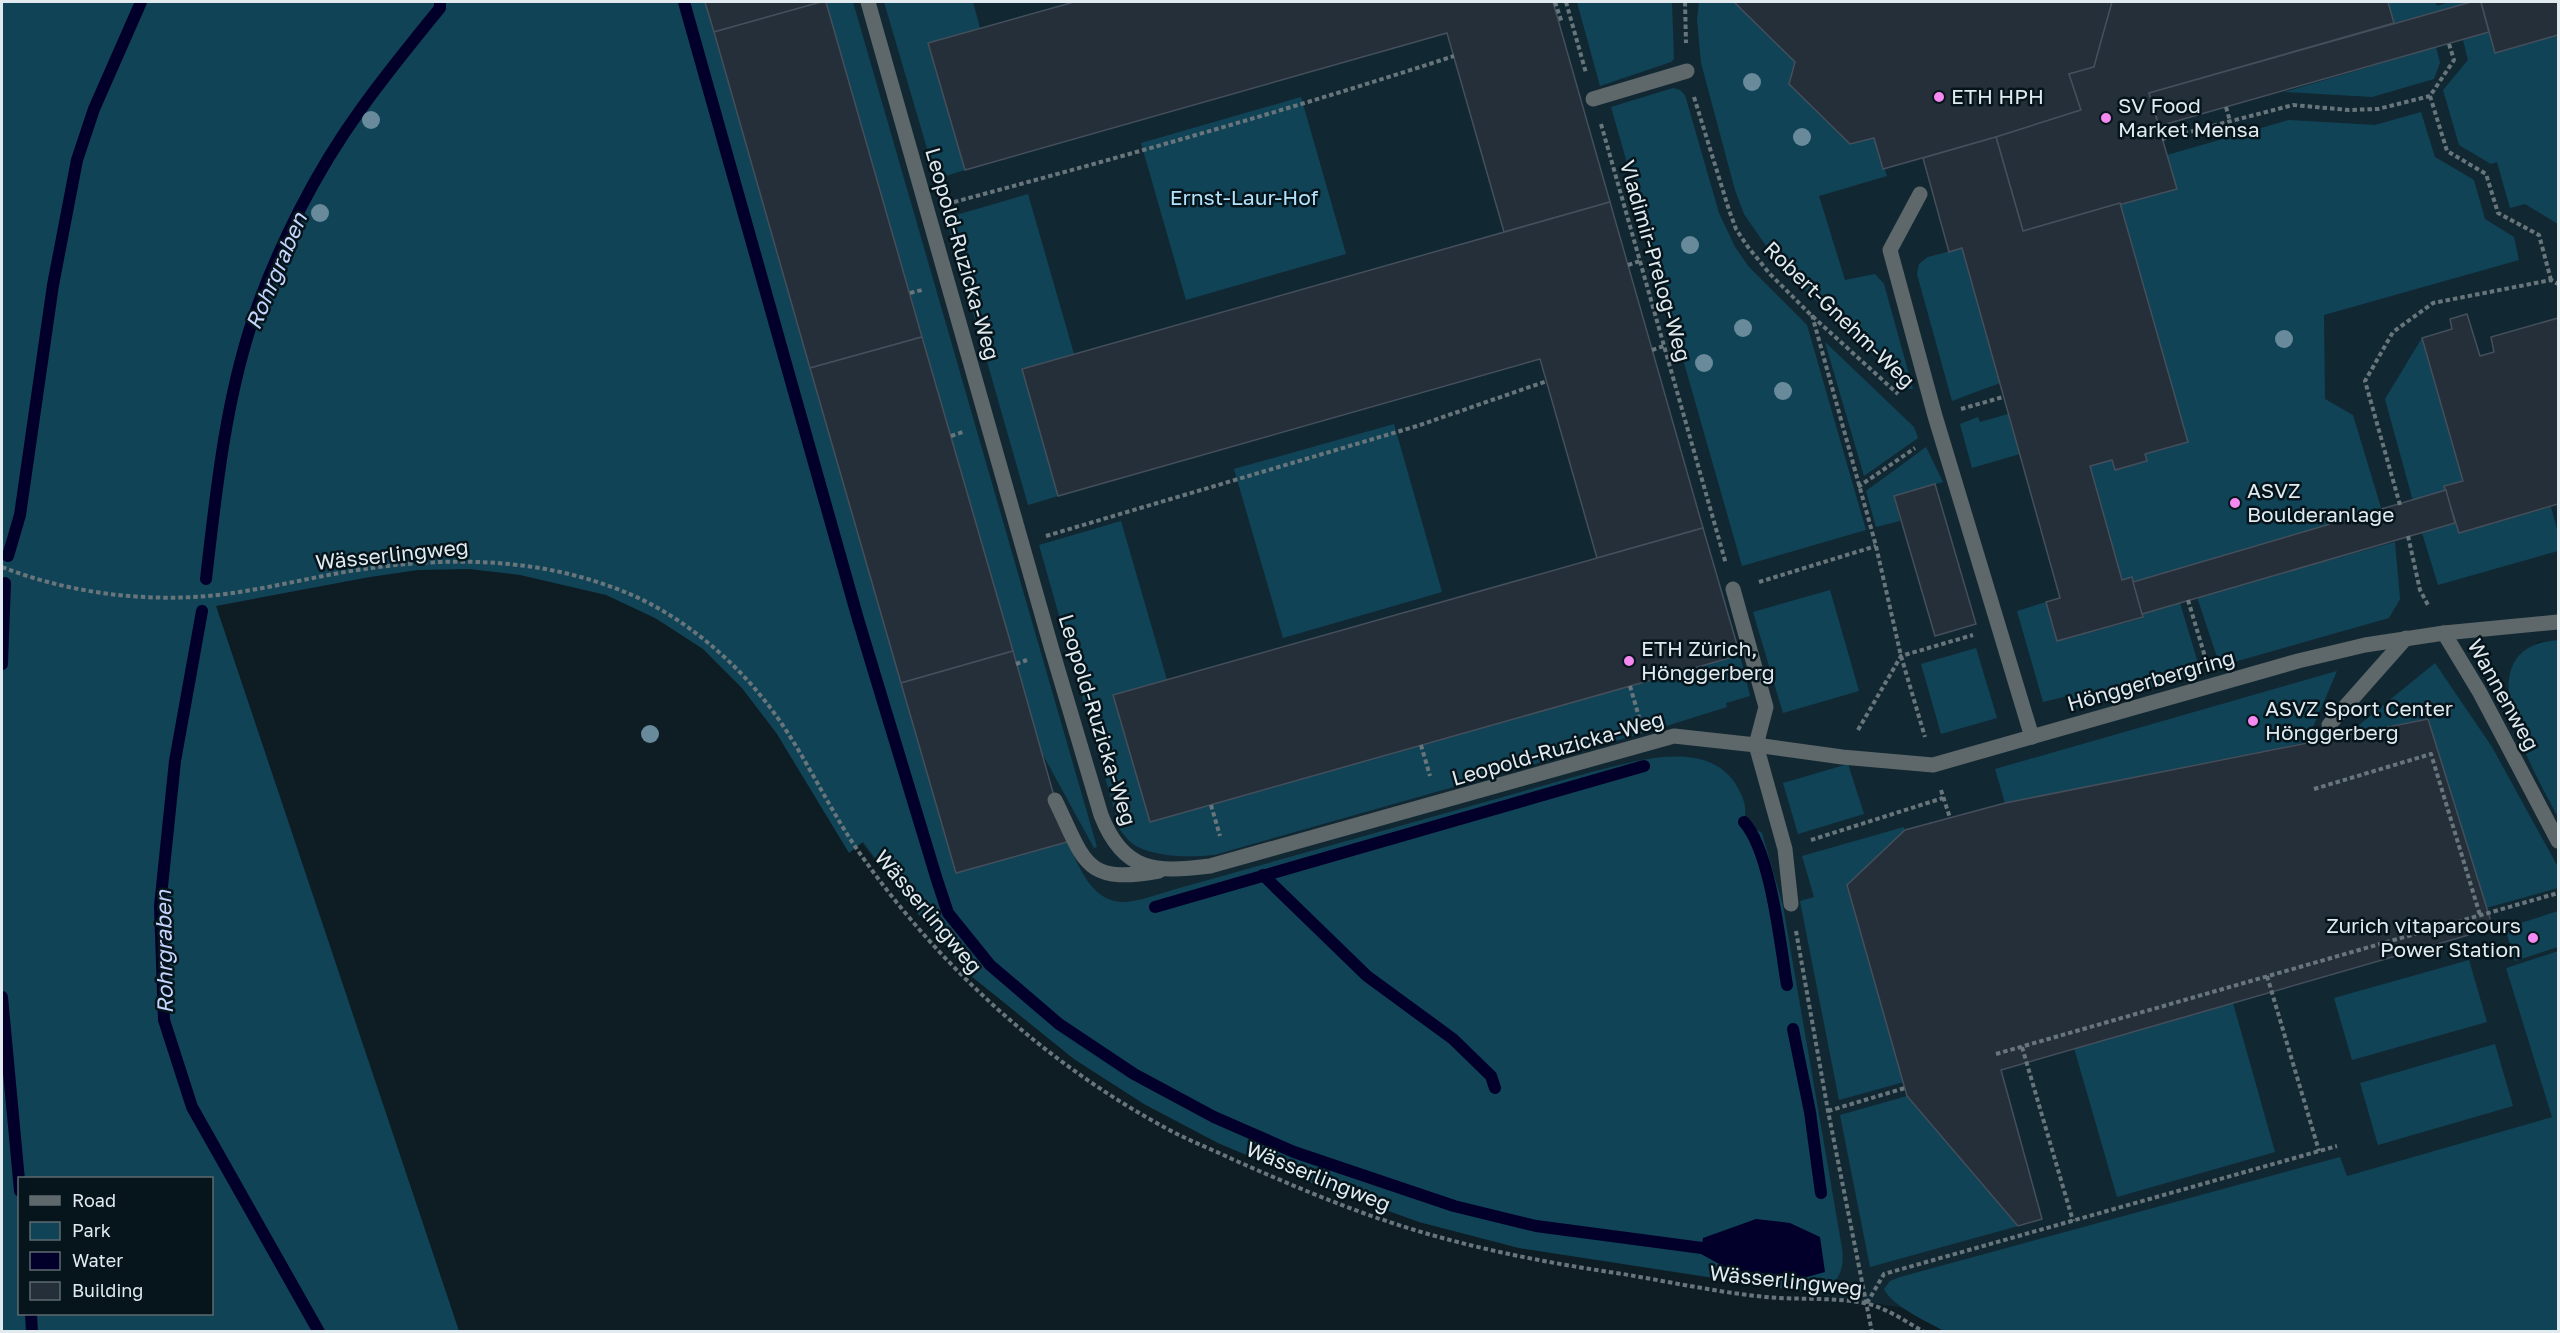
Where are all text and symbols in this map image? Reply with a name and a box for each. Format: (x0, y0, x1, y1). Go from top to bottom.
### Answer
place label: ETH HPH (1951, 83, 2044, 109)
marker: ETH HPH (1932, 90, 1946, 104)
place label: SV Food Market Mensa (2118, 92, 2260, 142)
marker: SV Food Market Mensa (2099, 111, 2113, 125)
street label: Leopold-Ruzicka-Weg (920, 145, 1006, 363)
street label: Vladimir-Prelog-Weg (1615, 157, 1697, 365)
park label: Ernst-Laur-Hof (1170, 184, 1319, 210)
water label: Rohrgraben (239, 207, 313, 333)
street label: Robert-Gnehm-Weg (1759, 235, 1921, 393)
place label: ASVZ Boulderanlage (2247, 477, 2394, 527)
marker: ASVZ Boulderanlage (2228, 496, 2242, 510)
street label: Wässerlingweg (314, 533, 470, 575)
street label: Leopold-Ruzicka-Weg (1053, 611, 1143, 829)
street label: Wannenweg (2462, 634, 2545, 755)
place label: ETH Zürich, Hönggerberg (1641, 635, 1775, 685)
street label: Hönggerbergring (2064, 644, 2238, 716)
marker: ETH Zürich, Hönggerberg (1622, 654, 1636, 668)
place label: ASVZ Sport Center Hönggerberg (2265, 695, 2453, 745)
street label: Leopold-Ruzicka-Weg (1449, 705, 1667, 791)
marker: ASVZ Sport Center Hönggerberg (2246, 714, 2260, 728)
street label: Wässerlingweg (869, 844, 988, 979)
water label: Rohrgraben (149, 888, 178, 1014)
place label: Zurich vitaparcours Power Station (2326, 912, 2521, 962)
marker: Zurich vitaparcours Power Station (2526, 931, 2540, 945)
street label: Wässerlingweg (1242, 1135, 1394, 1217)
legend (18, 1177, 213, 1315)
text: Road (72, 1189, 116, 1211)
text: Park (72, 1219, 111, 1241)
text: Water (72, 1249, 123, 1271)
street label: Wässerlingweg (1708, 1259, 1864, 1301)
text: Building (72, 1279, 143, 1301)

